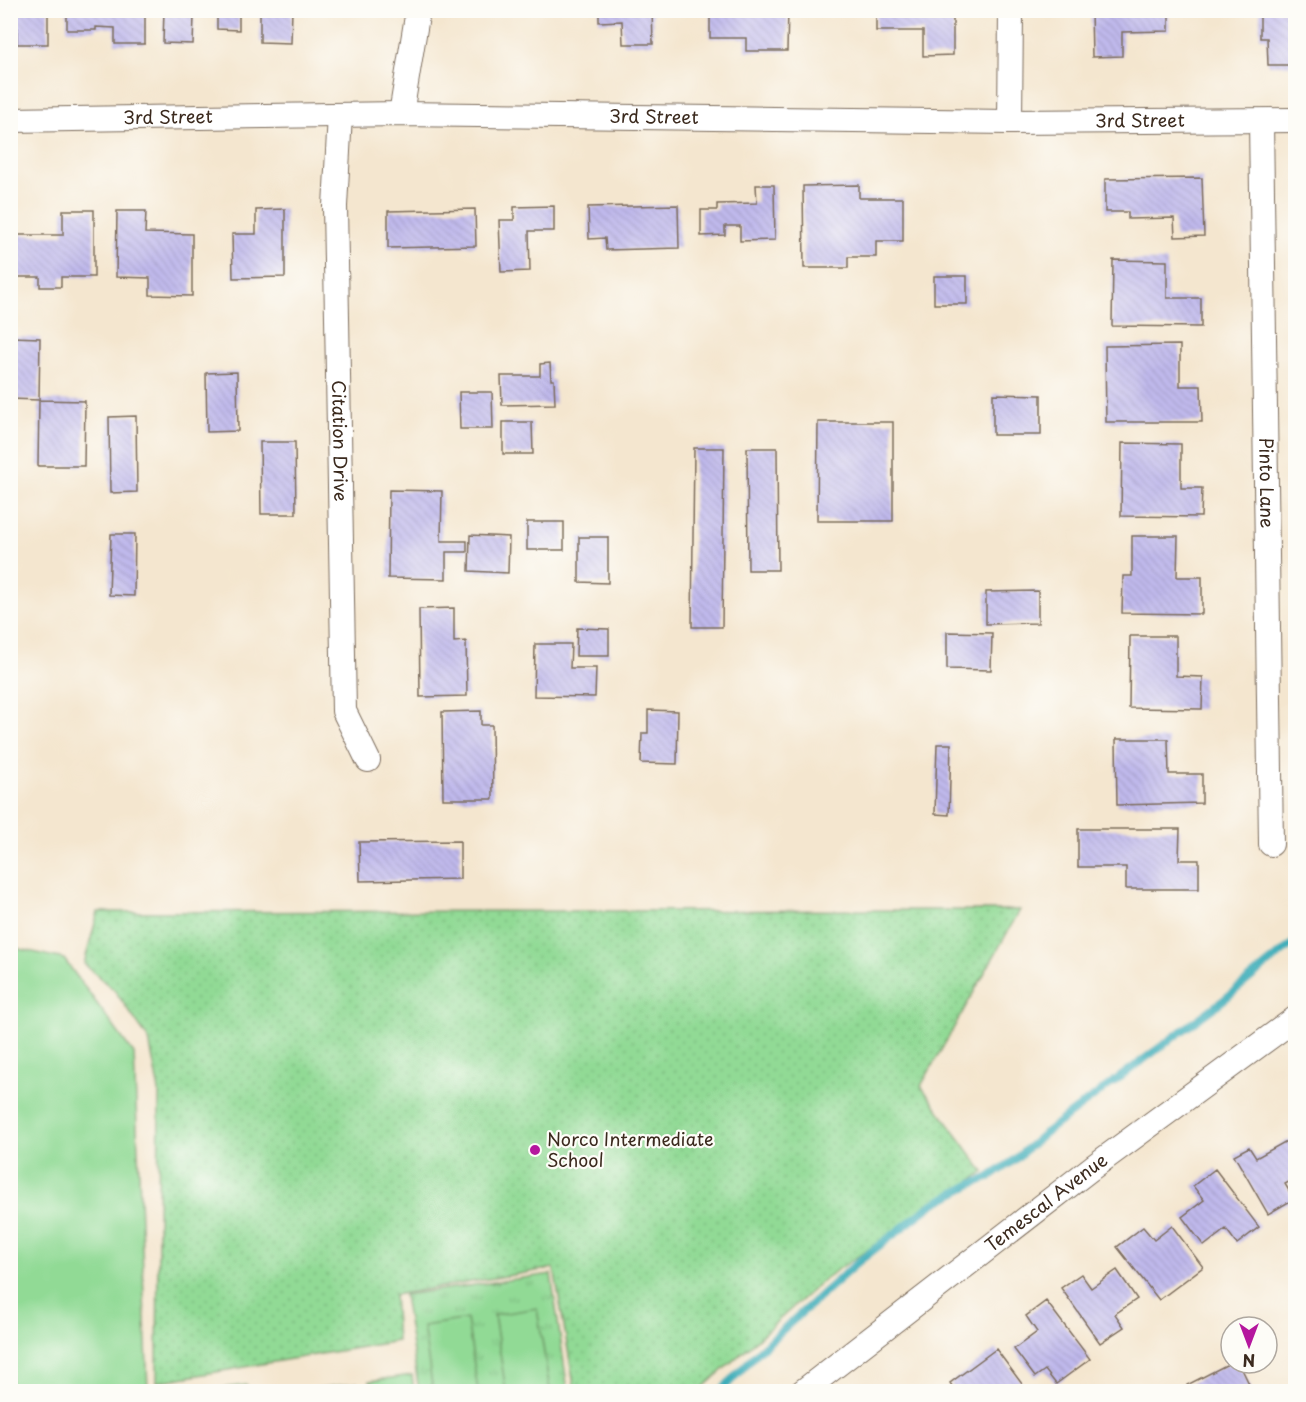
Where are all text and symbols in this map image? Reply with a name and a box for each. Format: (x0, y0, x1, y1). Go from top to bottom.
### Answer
street label: 3rd Street (123, 102, 213, 130)
street label: 3rd Street (609, 102, 699, 130)
street label: 3rd Street (1095, 106, 1185, 133)
street label: Citation Drive (326, 380, 355, 502)
street label: Pinto Lane (1253, 437, 1282, 528)
place label: Norco Intermediate School (547, 1125, 714, 1173)
marker: Norco Intermediate School (528, 1143, 542, 1157)
street label: Temescal Avenue (979, 1146, 1113, 1258)
north arrow (1219, 1315, 1279, 1375)
text: N (1243, 1349, 1255, 1373)

